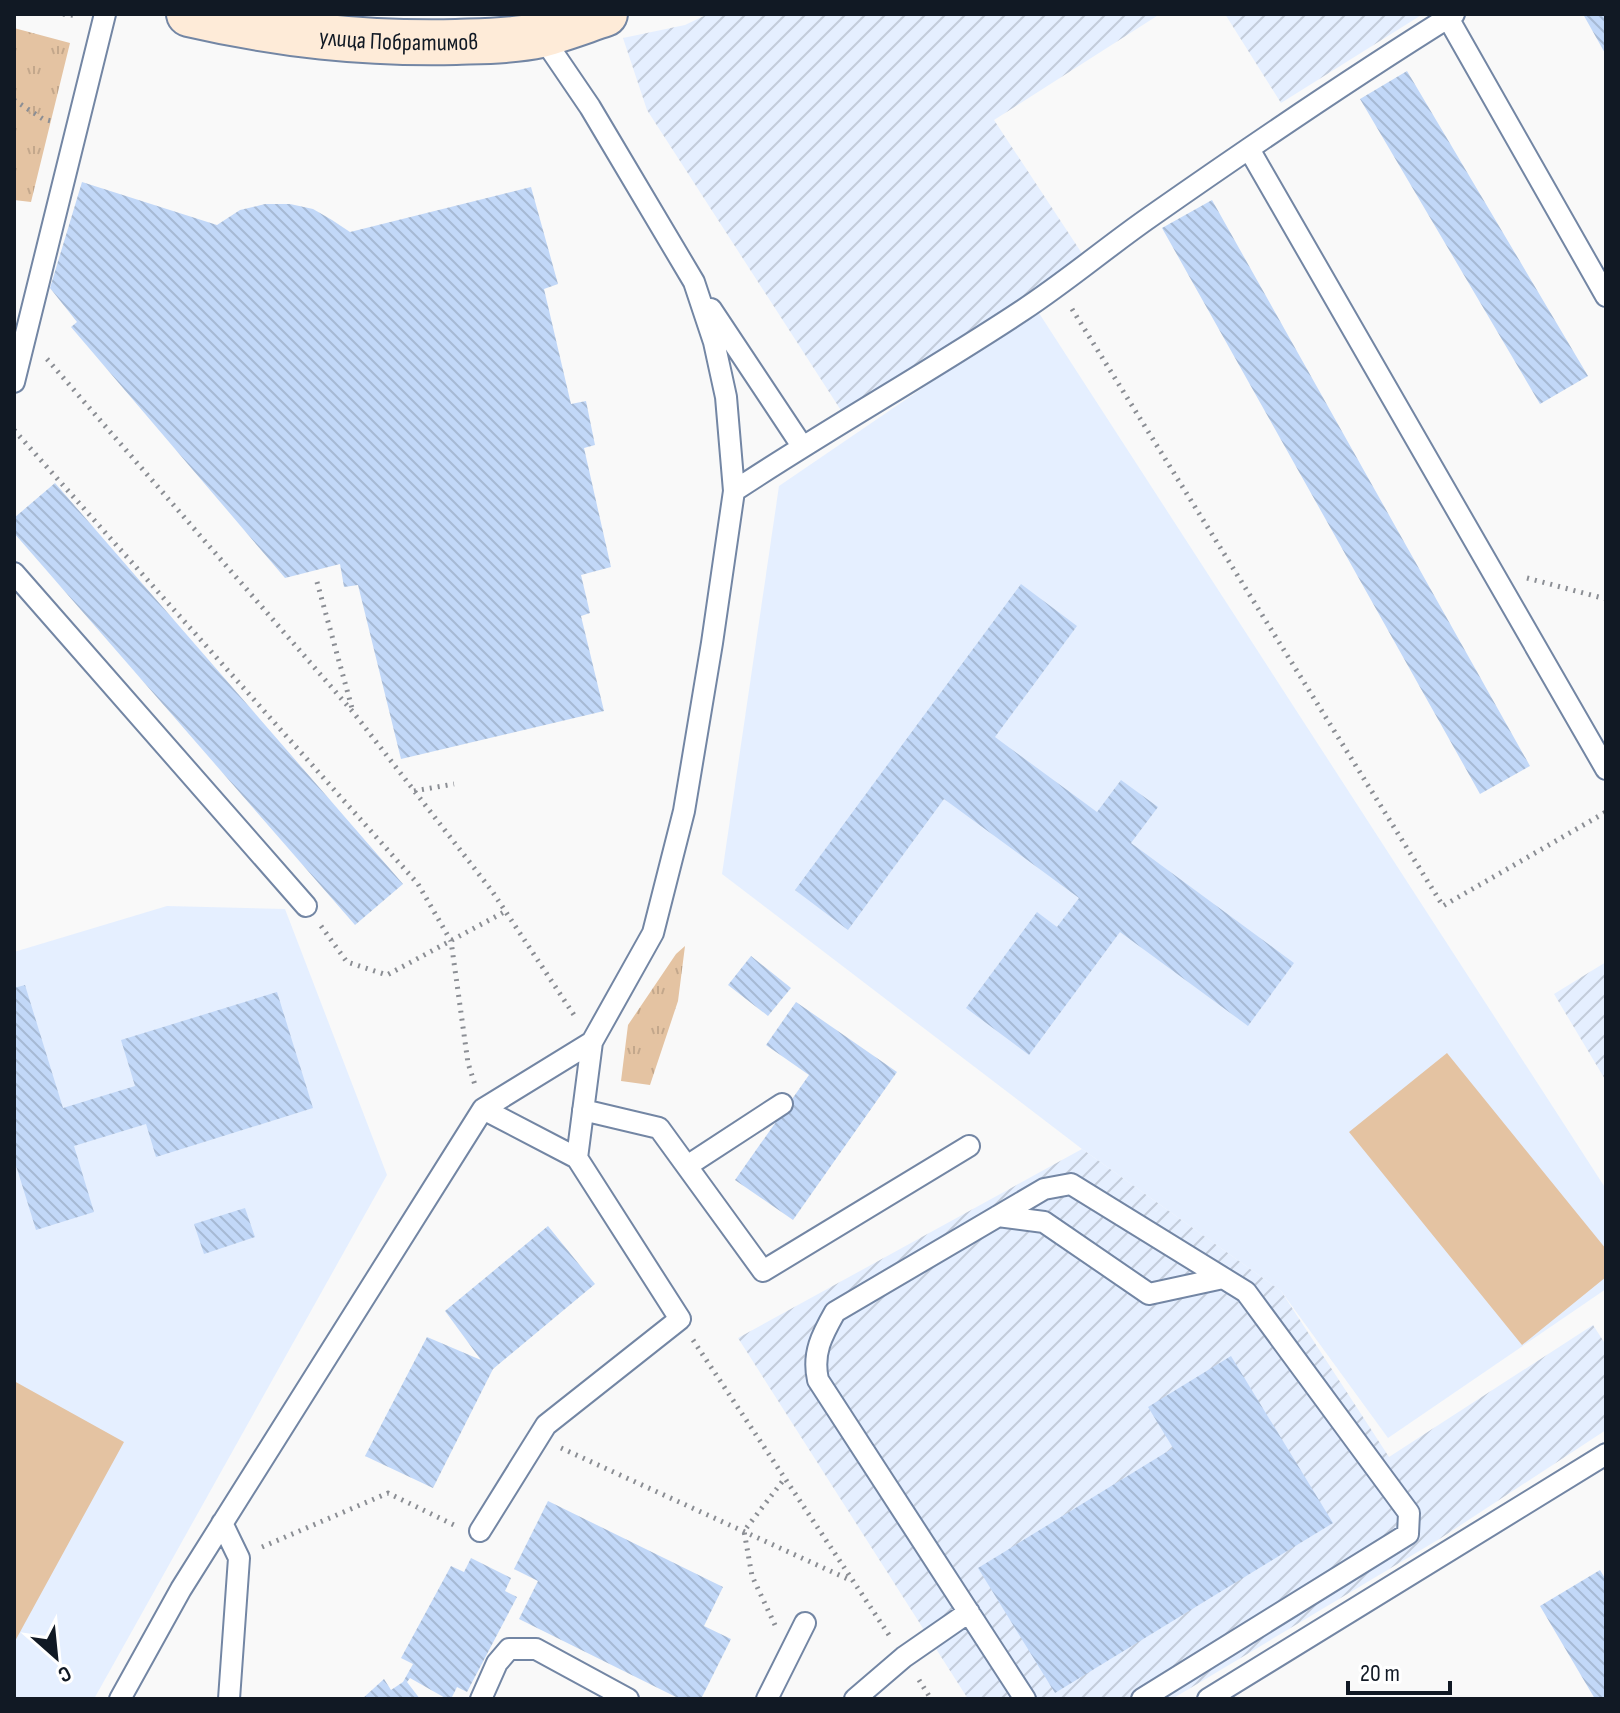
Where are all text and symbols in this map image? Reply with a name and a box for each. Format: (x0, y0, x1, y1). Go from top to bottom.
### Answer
street label: улица Побратимов (318, 22, 479, 57)
north arrow (16, 1617, 96, 1697)
scale bar (1348, 1645, 1450, 1695)
text: С (53, 1659, 76, 1688)
text: 20 m (1360, 1659, 1400, 1688)

